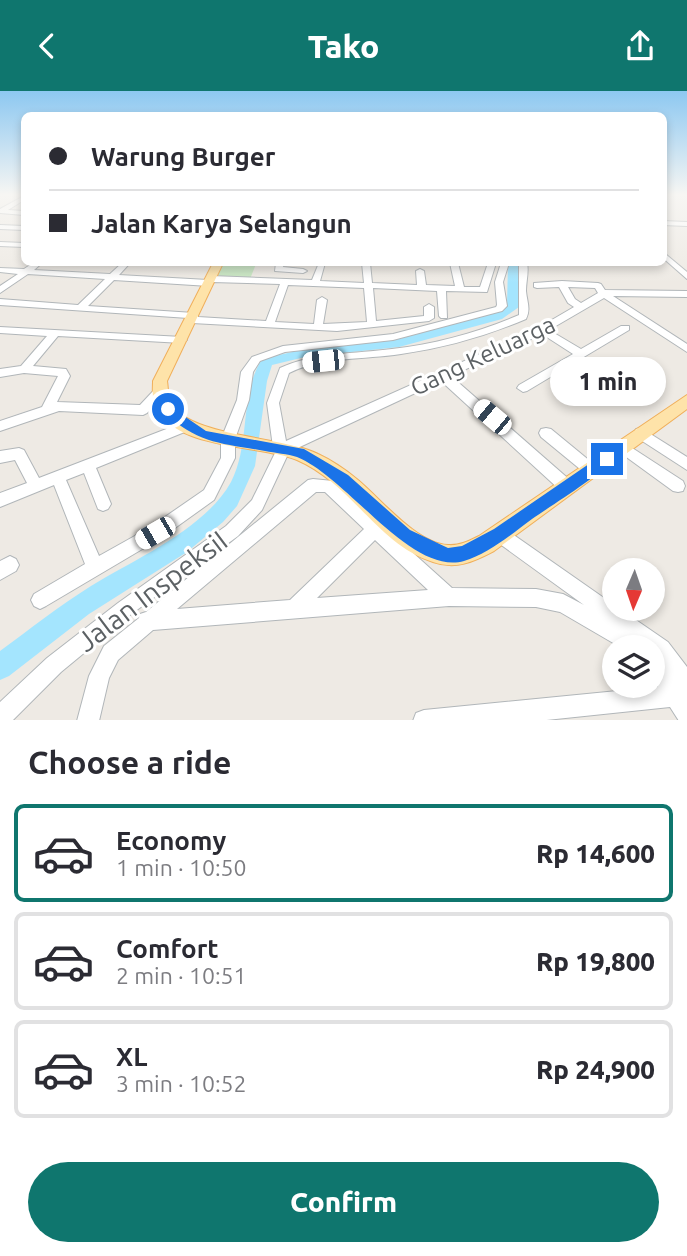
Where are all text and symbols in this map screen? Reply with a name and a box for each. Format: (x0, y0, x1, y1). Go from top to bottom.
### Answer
icon: back (28, 27, 66, 65)
icon: share (621, 27, 659, 65)
text: Tako (308, 28, 379, 64)
text: Warung Burger (91, 142, 275, 171)
text: Jalan Karya Selangun (91, 209, 352, 238)
street label: Gang Keluarga (406, 310, 559, 401)
car (302, 348, 345, 374)
callout: 1 min (549, 357, 665, 407)
text: 1 min (579, 369, 637, 394)
route start (152, 393, 184, 425)
car (470, 395, 515, 439)
route end (591, 443, 623, 475)
car (132, 513, 179, 553)
street label: Jalan InspeksiI (71, 524, 233, 657)
north arrow (602, 558, 665, 621)
map controls (602, 558, 665, 698)
button: layers (602, 635, 665, 698)
text: Choose a ride (28, 744, 231, 780)
icon: car (32, 822, 95, 885)
text: Economy (116, 826, 226, 855)
text: Rp 14,600 (536, 839, 655, 868)
text: 1 min · 10:50 (116, 855, 247, 880)
icon: car (32, 930, 95, 993)
text: Comfort (116, 934, 219, 963)
text: Rp 19,800 (536, 947, 655, 976)
text: 2 min · 10:51 (116, 963, 247, 988)
icon: car (32, 1038, 95, 1101)
text: XL (116, 1042, 147, 1071)
text: Rp 24,900 (536, 1055, 655, 1084)
text: 3 min · 10:52 (116, 1071, 247, 1096)
button: Confirm (28, 1162, 659, 1242)

